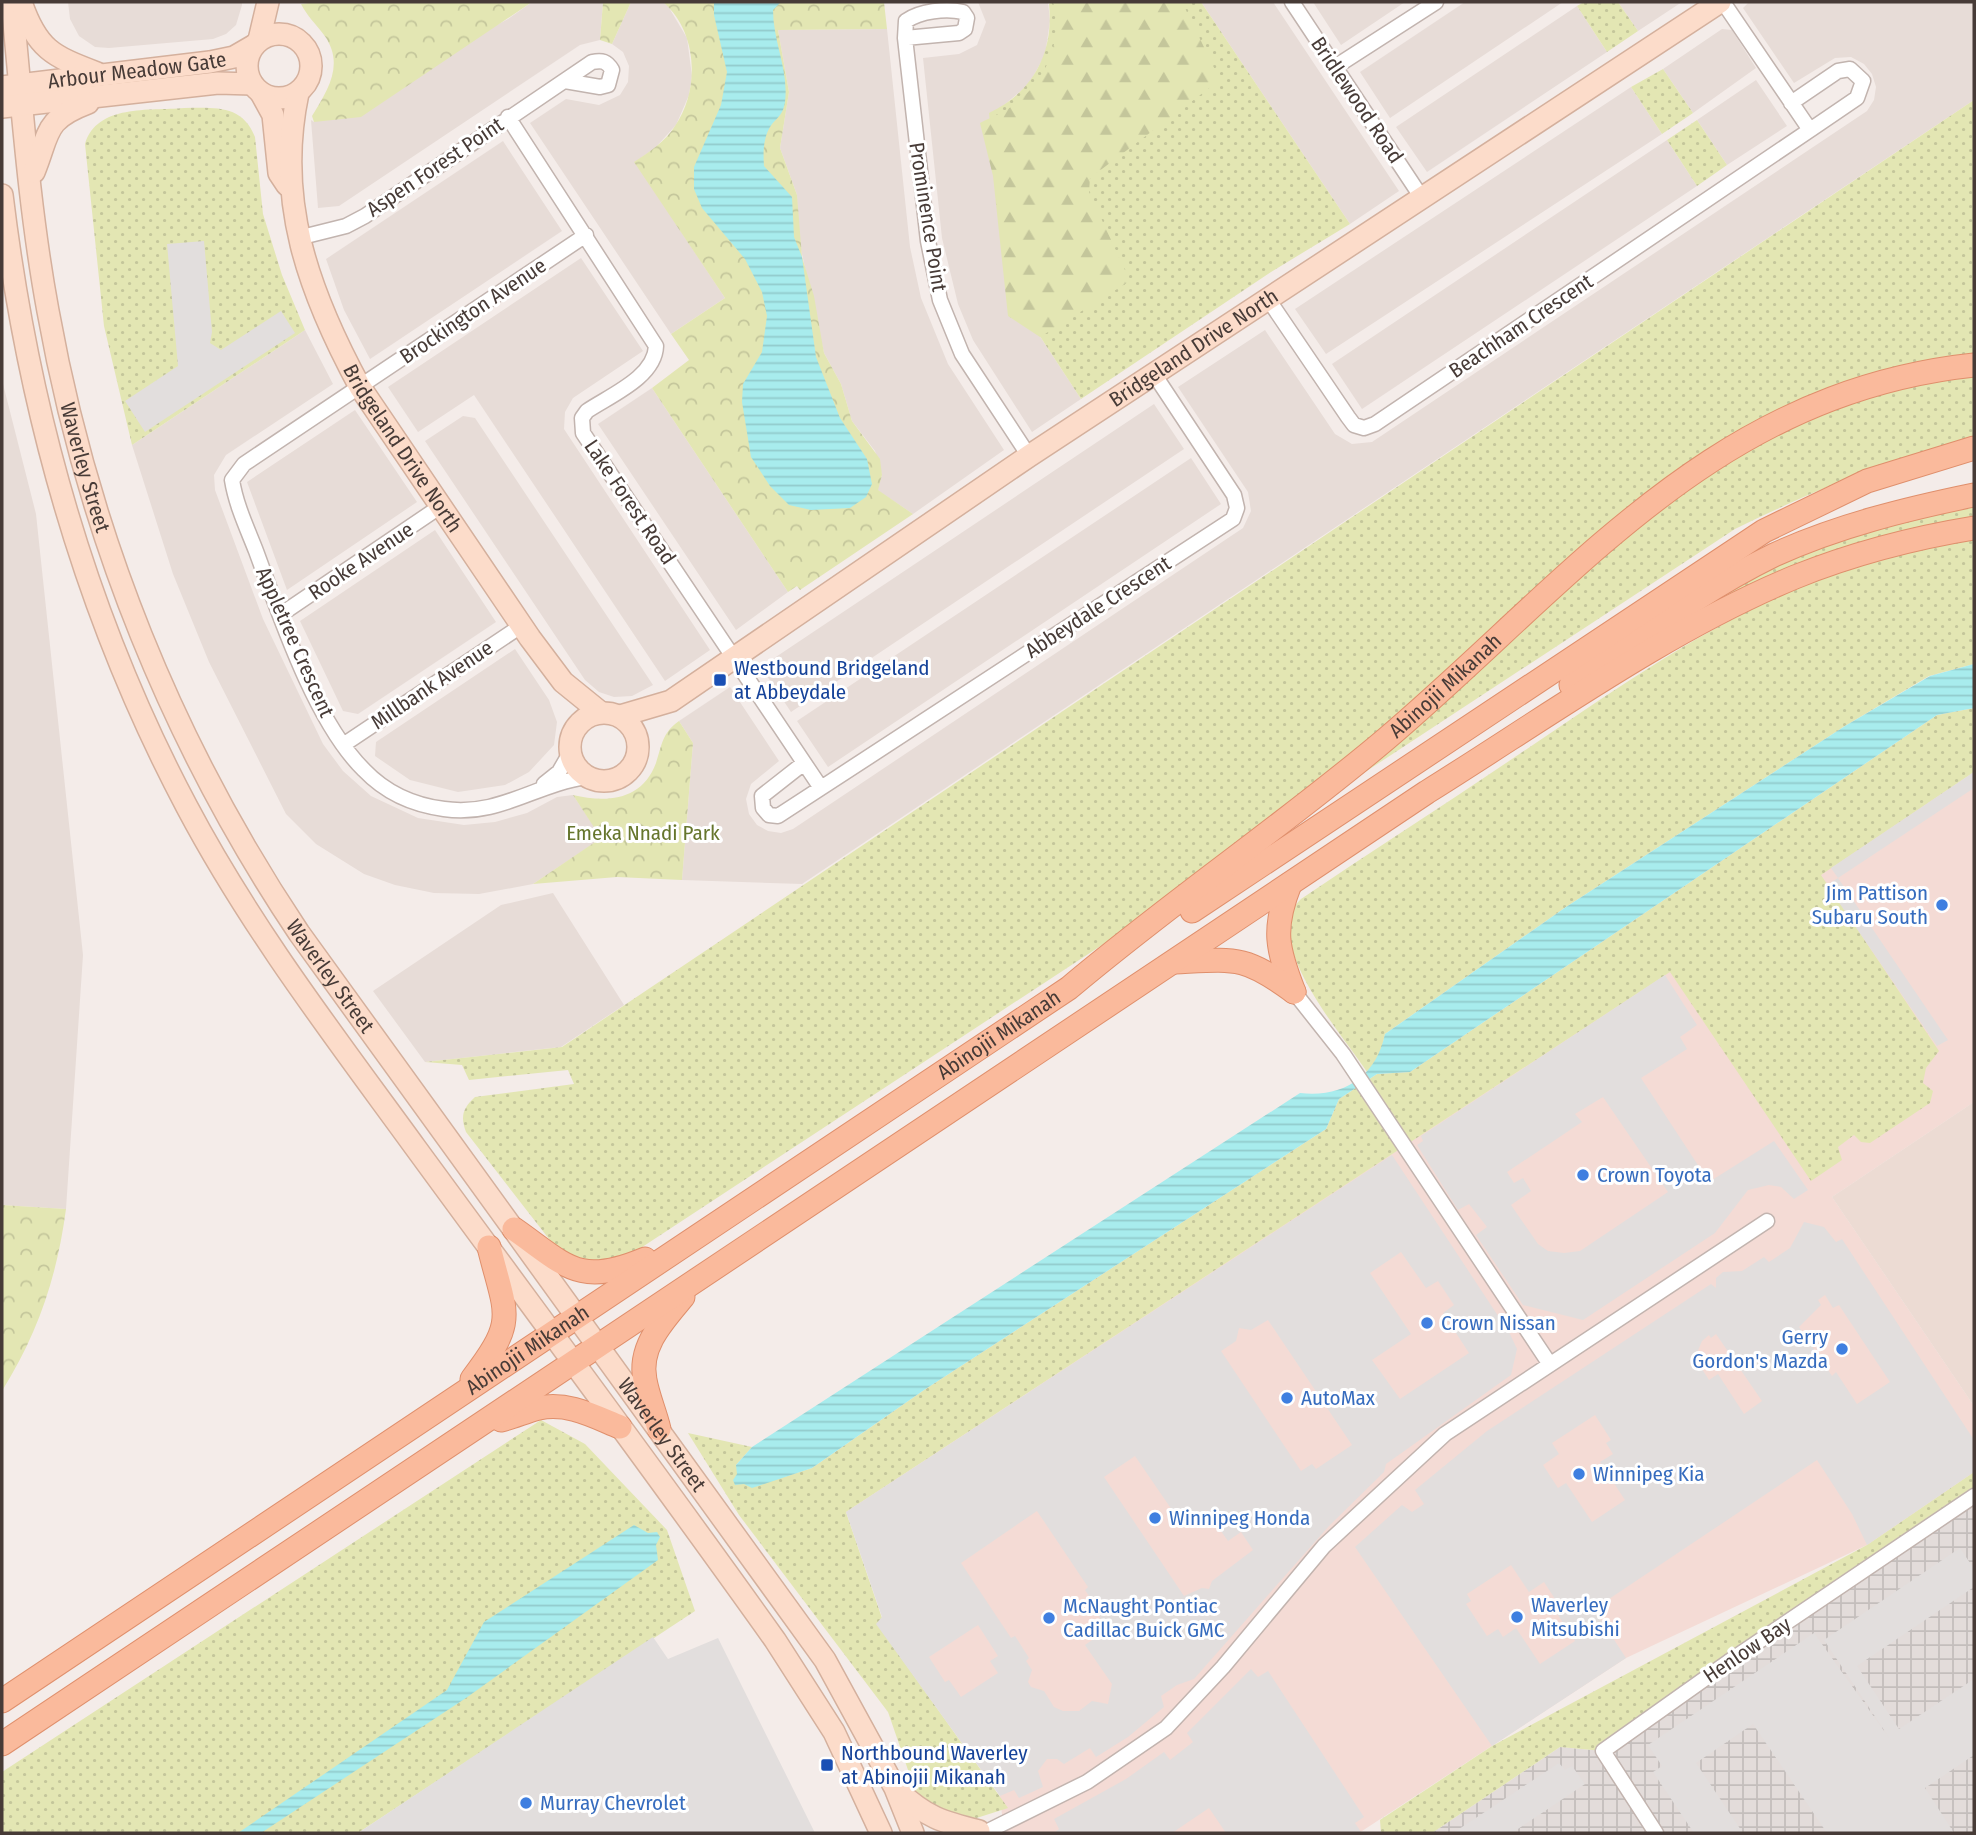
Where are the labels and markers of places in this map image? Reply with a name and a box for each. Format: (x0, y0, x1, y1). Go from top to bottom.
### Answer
place label: Westbound Bridgeland at Abbeydale (734, 655, 930, 705)
marker: Westbound Bridgeland at Abbeydale (712, 672, 728, 688)
place label: Jim Pattison Subaru South (1812, 880, 1928, 930)
marker: Jim Pattison Subaru South (1934, 897, 1950, 913)
place label: Crown Toyota (1597, 1162, 1712, 1188)
marker: Crown Toyota (1575, 1167, 1591, 1183)
place label: Crown Nissan (1441, 1310, 1556, 1336)
marker: Crown Nissan (1419, 1315, 1435, 1331)
place label: Gerry Gordon's Mazda (1692, 1324, 1829, 1374)
marker: Gerry Gordon's Mazda (1834, 1341, 1850, 1357)
place label: AutoMax (1301, 1385, 1376, 1411)
marker: AutoMax (1279, 1390, 1295, 1406)
place label: Winnipeg Kia (1593, 1461, 1705, 1487)
marker: Winnipeg Kia (1571, 1466, 1587, 1482)
place label: Winnipeg Honda (1169, 1505, 1310, 1531)
marker: Winnipeg Honda (1147, 1510, 1163, 1526)
place label: Waverley Mitsubishi (1531, 1592, 1620, 1642)
place label: McNaught Pontiac Cadillac Buick GMC (1063, 1593, 1225, 1643)
marker: Waverley Mitsubishi (1509, 1609, 1525, 1625)
marker: McNaught Pontiac Cadillac Buick GMC (1041, 1610, 1057, 1626)
place label: Northbound Waverley at Abinojii Mikanah (841, 1740, 1028, 1790)
marker: Northbound Waverley at Abinojii Mikanah (819, 1757, 835, 1773)
place label: Murray Chevrolet (540, 1790, 686, 1816)
marker: Murray Chevrolet (518, 1795, 534, 1811)

